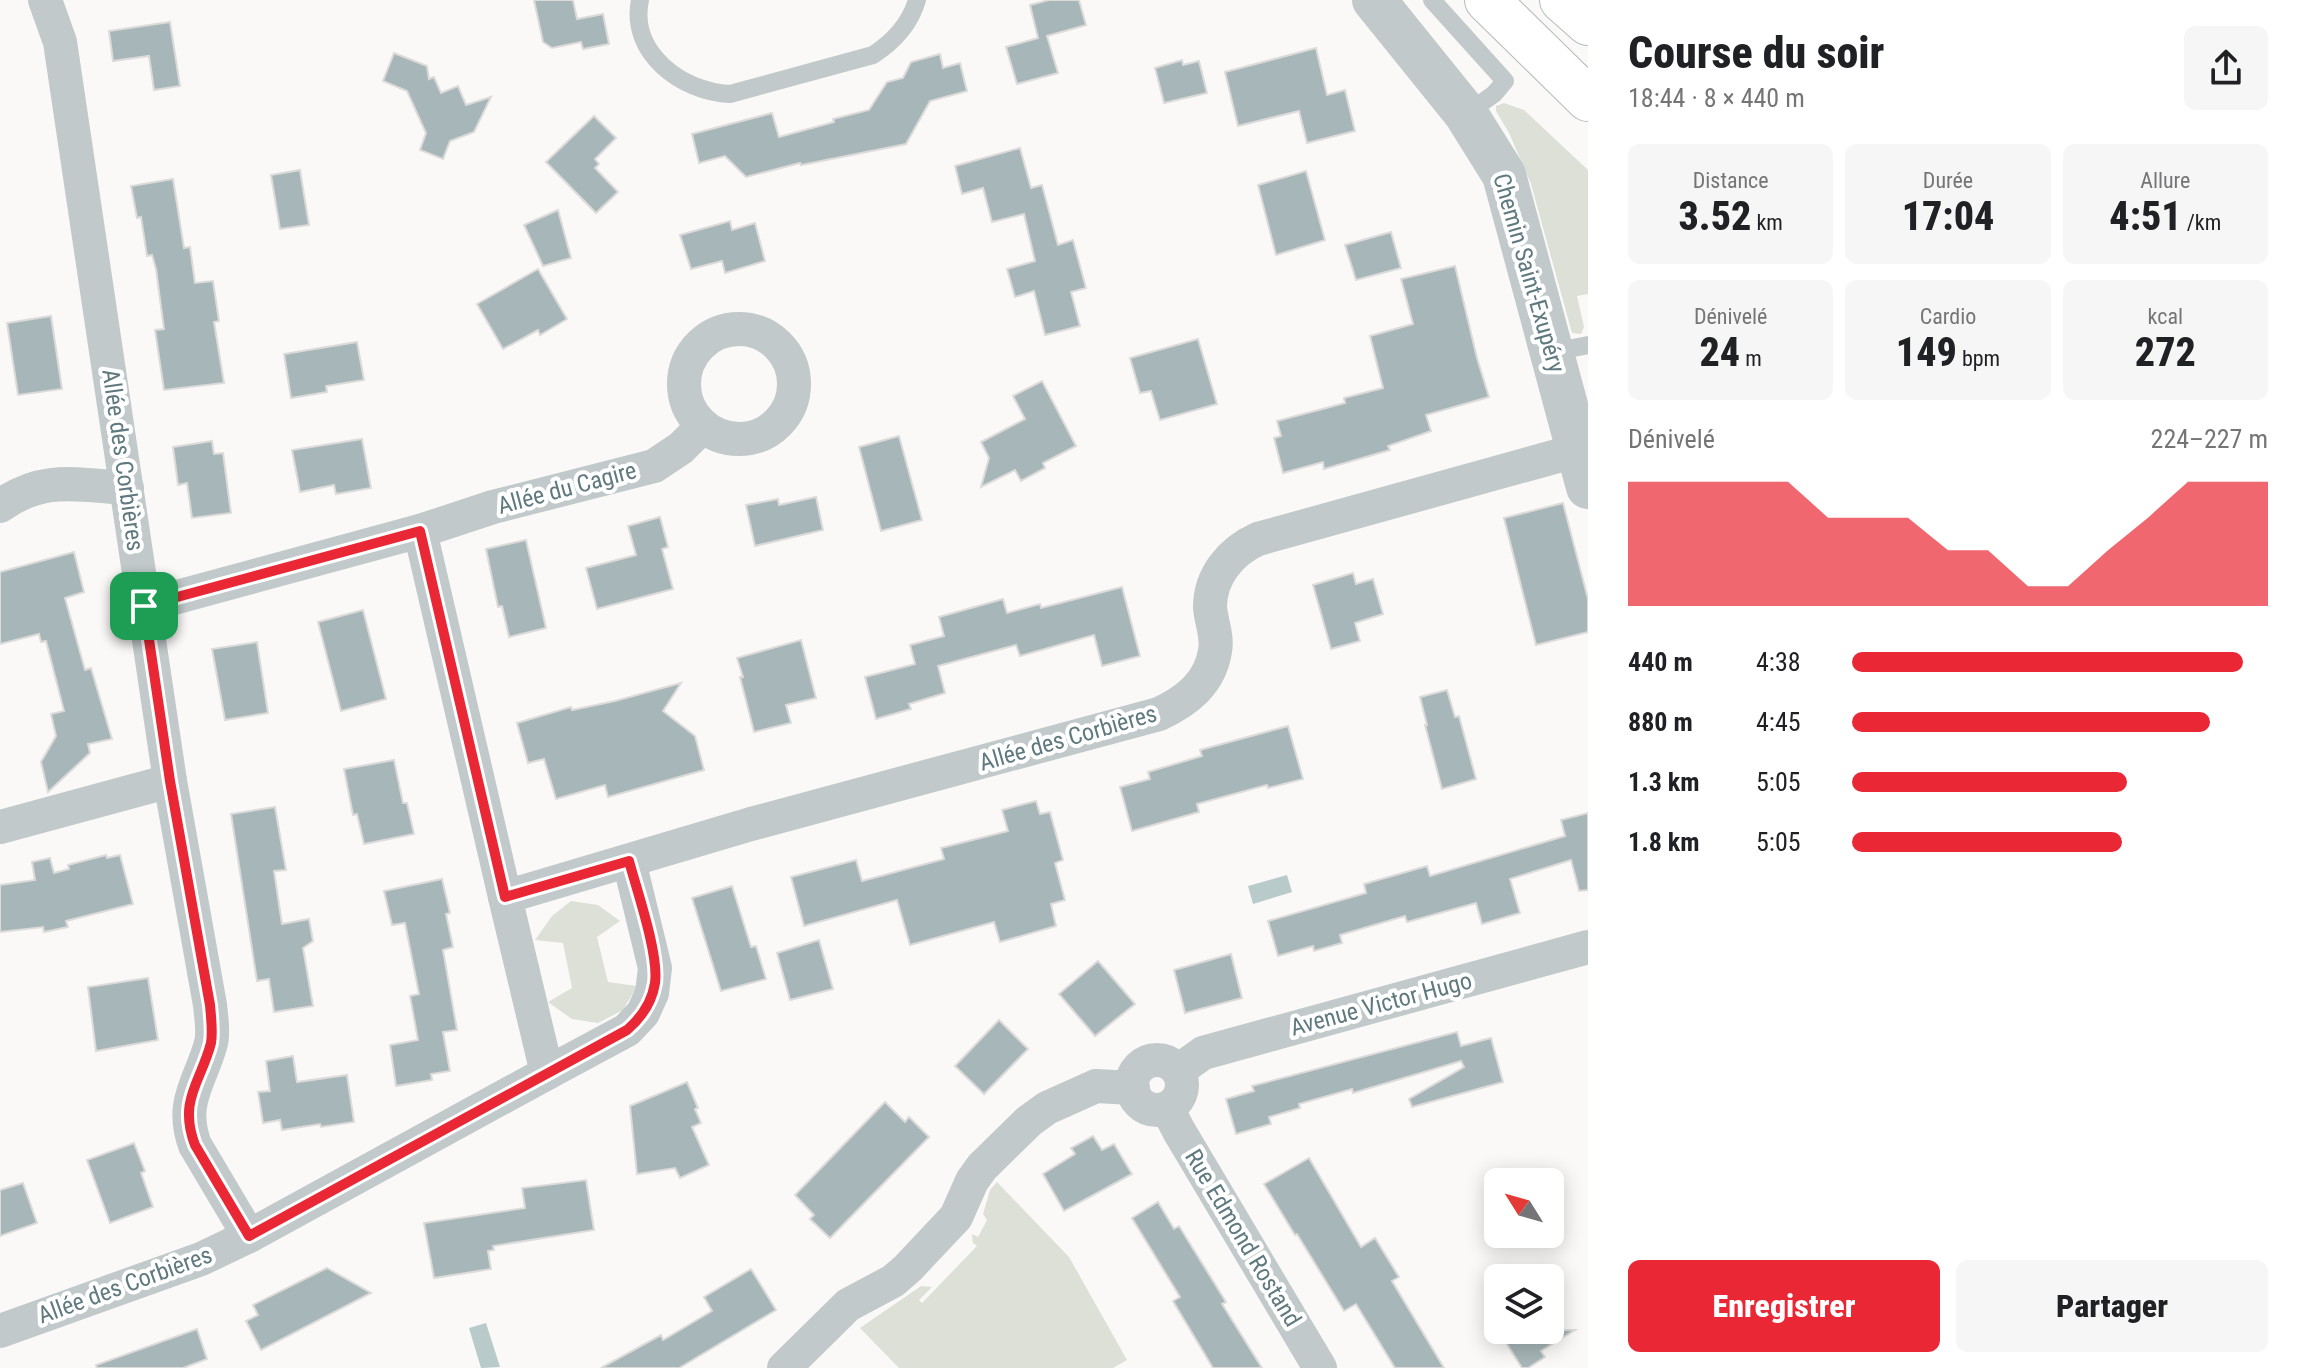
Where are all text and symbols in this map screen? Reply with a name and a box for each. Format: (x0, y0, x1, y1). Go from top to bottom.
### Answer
button: share (2184, 26, 2268, 110)
text: Course du soir (1628, 27, 1884, 79)
text: 18:44 · 8 × 440 m (1628, 83, 1805, 113)
text: Distance (1693, 168, 1769, 193)
text: Durée (1923, 168, 1973, 193)
text: Allure (2140, 168, 2190, 193)
street label: Chemin Saint-Exupéry (1487, 170, 1571, 376)
text: 3.52 (1678, 193, 1751, 240)
text: 17:04 (1902, 193, 1994, 240)
text: 4:51 (2109, 193, 2182, 240)
text: km (1751, 210, 1783, 235)
text: /km (2182, 210, 2221, 235)
text: Dénivelé (1694, 304, 1767, 329)
text: Cardio (1920, 304, 1976, 329)
text: kcal (2148, 304, 2183, 329)
text: 24 (1700, 329, 1740, 376)
text: 149 (1896, 329, 1957, 376)
text: 272 (2135, 329, 2196, 376)
text: m (1740, 346, 1762, 371)
text: bpm (1957, 346, 2000, 371)
street label: Allée des Corbières (96, 367, 150, 553)
text: Dénivelé (1628, 424, 1715, 454)
text: 224–227 m (2151, 424, 2268, 454)
street label: Allée du Cagire (494, 456, 640, 520)
pin (110, 572, 178, 640)
icon: arrive (122, 584, 166, 628)
text: 440 m (1628, 647, 1693, 677)
text: 4:38 (1756, 647, 1801, 677)
street label: Allée des Corbières (976, 699, 1160, 777)
text: 880 m (1628, 707, 1693, 737)
text: 4:45 (1756, 707, 1801, 737)
text: 1.3 km (1628, 767, 1700, 797)
text: 5:05 (1756, 767, 1801, 797)
text: 1.8 km (1628, 827, 1700, 857)
text: 5:05 (1756, 827, 1801, 857)
street label: Avenue Victor Hugo (1287, 966, 1475, 1042)
street label: Rue Edmond Rostand (1179, 1144, 1307, 1332)
north arrow (1484, 1168, 1564, 1248)
map controls (1484, 1168, 1564, 1344)
street label: Allée des Corbières (34, 1240, 216, 1330)
button: Enregistrer (1628, 1260, 1940, 1352)
button: Partager (1956, 1260, 2268, 1352)
button: layers (1484, 1264, 1564, 1344)

